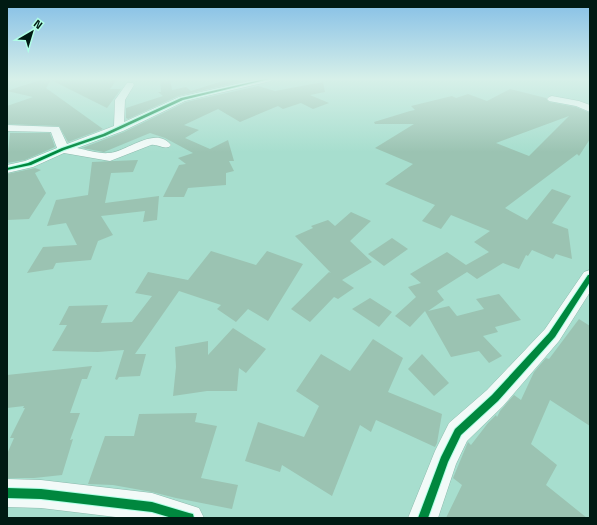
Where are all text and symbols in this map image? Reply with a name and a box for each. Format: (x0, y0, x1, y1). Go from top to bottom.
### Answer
north arrow (12, 12, 52, 52)
text: N (30, 15, 46, 33)

